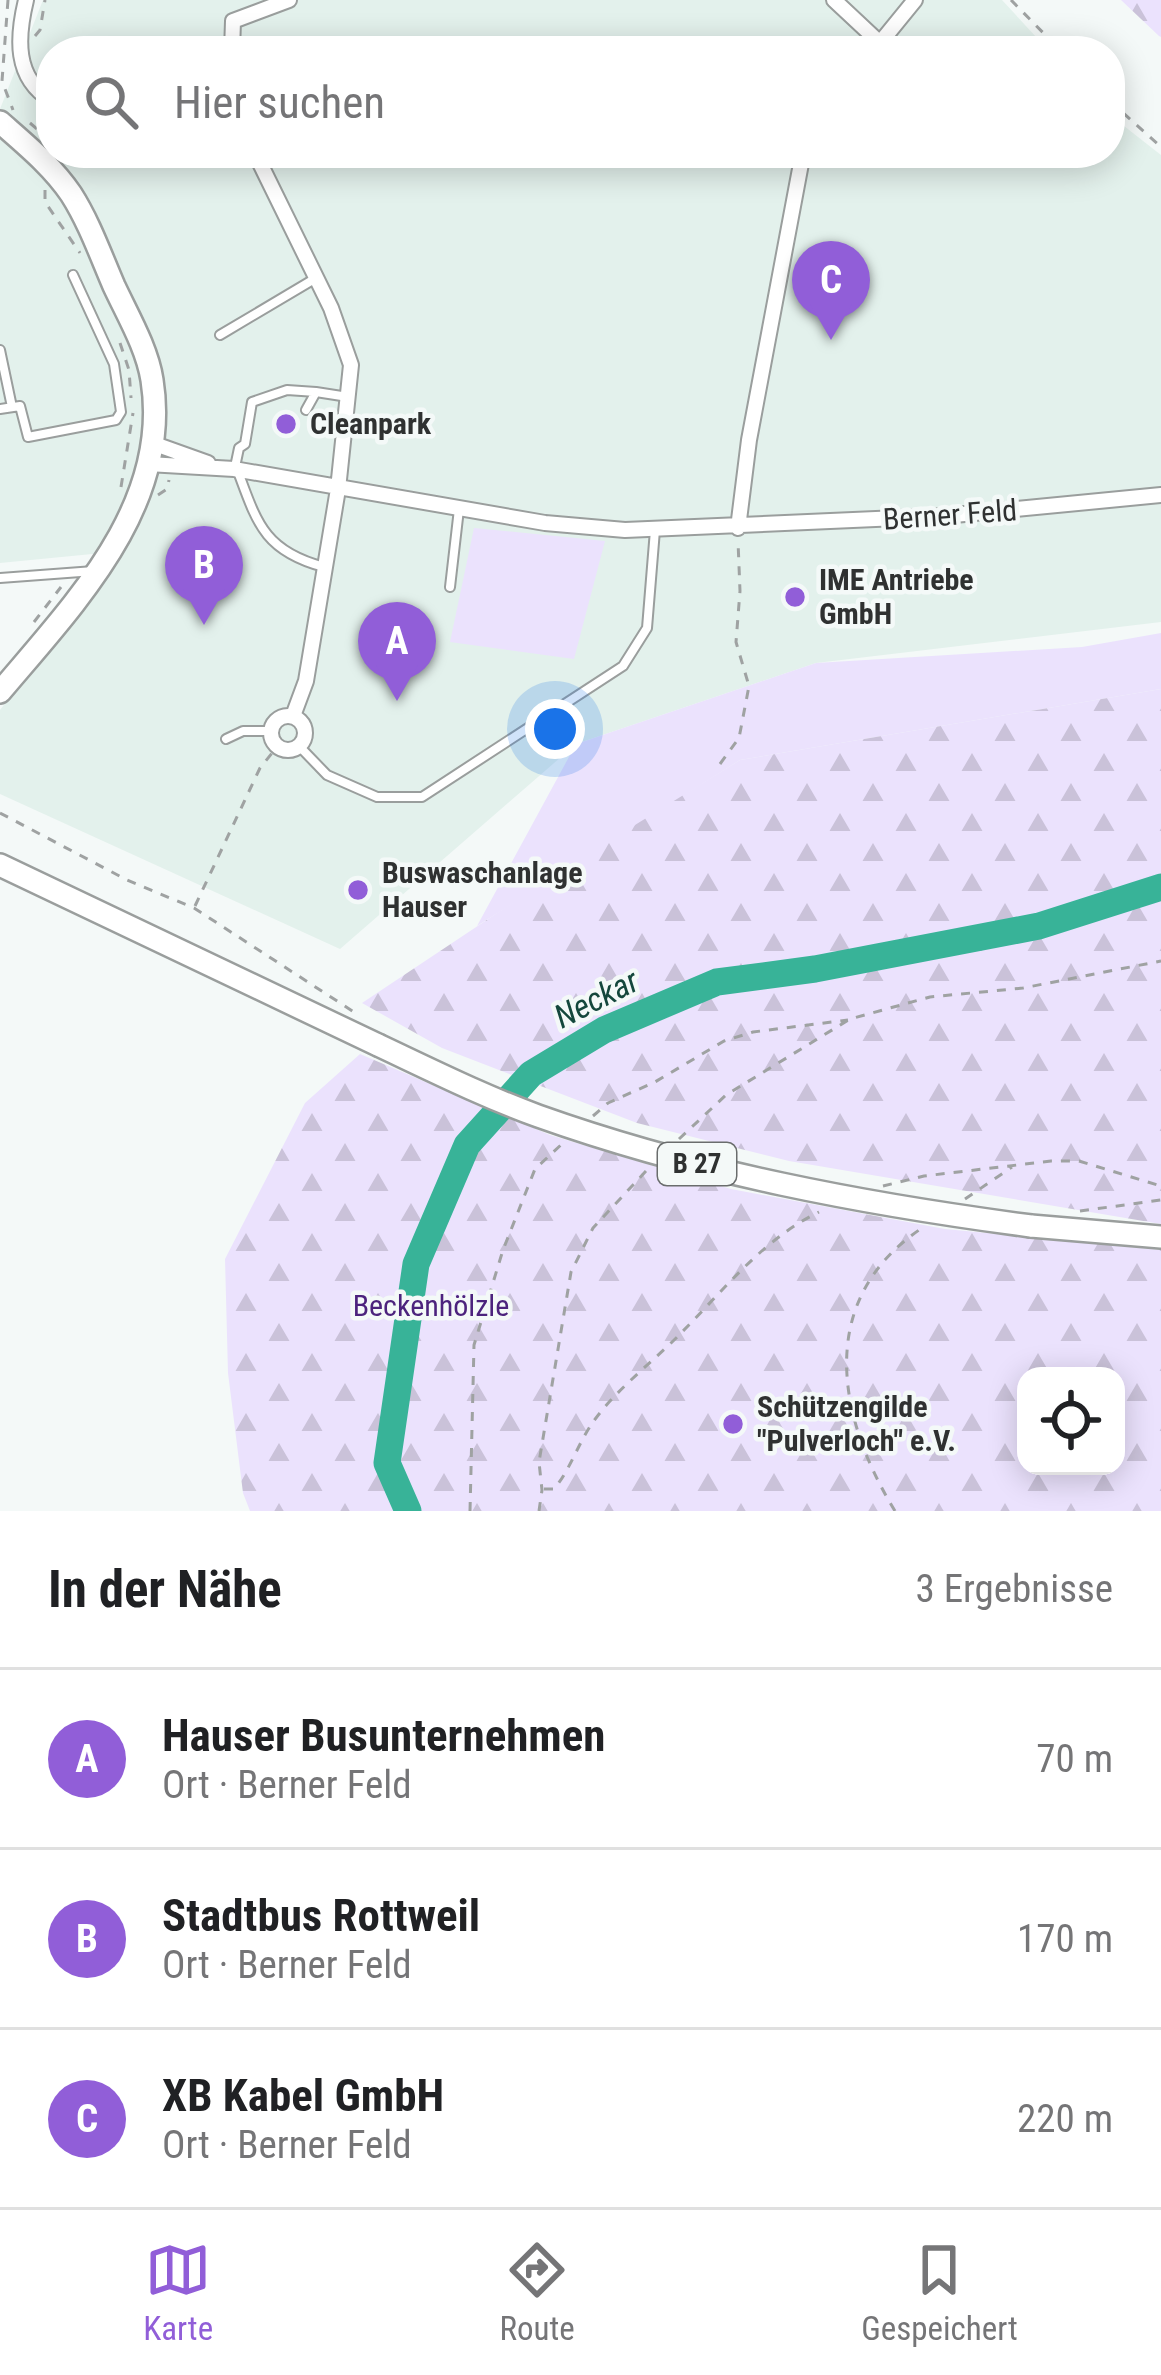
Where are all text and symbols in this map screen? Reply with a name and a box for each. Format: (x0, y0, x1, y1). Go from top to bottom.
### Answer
search box (36, 36, 1125, 168)
icon: search (78, 69, 144, 135)
text: Hier suchen (174, 76, 385, 129)
pin: C (792, 241, 870, 340)
place label: Cleanpark (310, 406, 432, 441)
marker: Cleanpark (273, 411, 299, 437)
street label: Berner Feld (882, 492, 1018, 537)
pin: B (165, 526, 243, 625)
place label: IME Antriebe GmbH (819, 562, 974, 631)
marker: IME Antriebe GmbH (782, 584, 808, 610)
pin: A (358, 602, 436, 701)
your location (525, 699, 585, 759)
place label: Buswaschanlage Hauser (382, 855, 583, 924)
marker: Buswaschanlage Hauser (345, 877, 371, 903)
water label: Neckar (548, 960, 646, 1036)
road number: B 27 (658, 1143, 736, 1185)
park label: Beckenhölzle (353, 1288, 509, 1323)
map controls (1017, 1367, 1125, 1475)
button: locate (1017, 1367, 1125, 1475)
place label: Schützengilde "Pulverloch" e.V. (757, 1389, 956, 1458)
marker: Schützengilde "Pulverloch" e.V. (720, 1411, 746, 1437)
text: In der Nähe (48, 1560, 282, 1619)
text: 3 Ergebnisse (915, 1566, 1113, 1612)
text: Hauser Busunternehmen (162, 1709, 605, 1762)
text: A (75, 1736, 99, 1782)
text: 70 m (1036, 1736, 1113, 1782)
text: Ort · Berner Feld (162, 1762, 412, 1808)
text: Stadtbus Rottweil (162, 1889, 480, 1942)
text: B (76, 1916, 98, 1962)
text: 170 m (1017, 1916, 1113, 1962)
text: Ort · Berner Feld (162, 1942, 412, 1988)
text: XB Kabel GmbH (162, 2069, 444, 2122)
text: C (76, 2096, 98, 2142)
text: 220 m (1017, 2096, 1113, 2142)
text: Ort · Berner Feld (162, 2122, 412, 2168)
tab: Karte (143, 2237, 213, 2348)
tab: Route (500, 2237, 575, 2348)
tab: Gespeichert (861, 2237, 1018, 2348)

